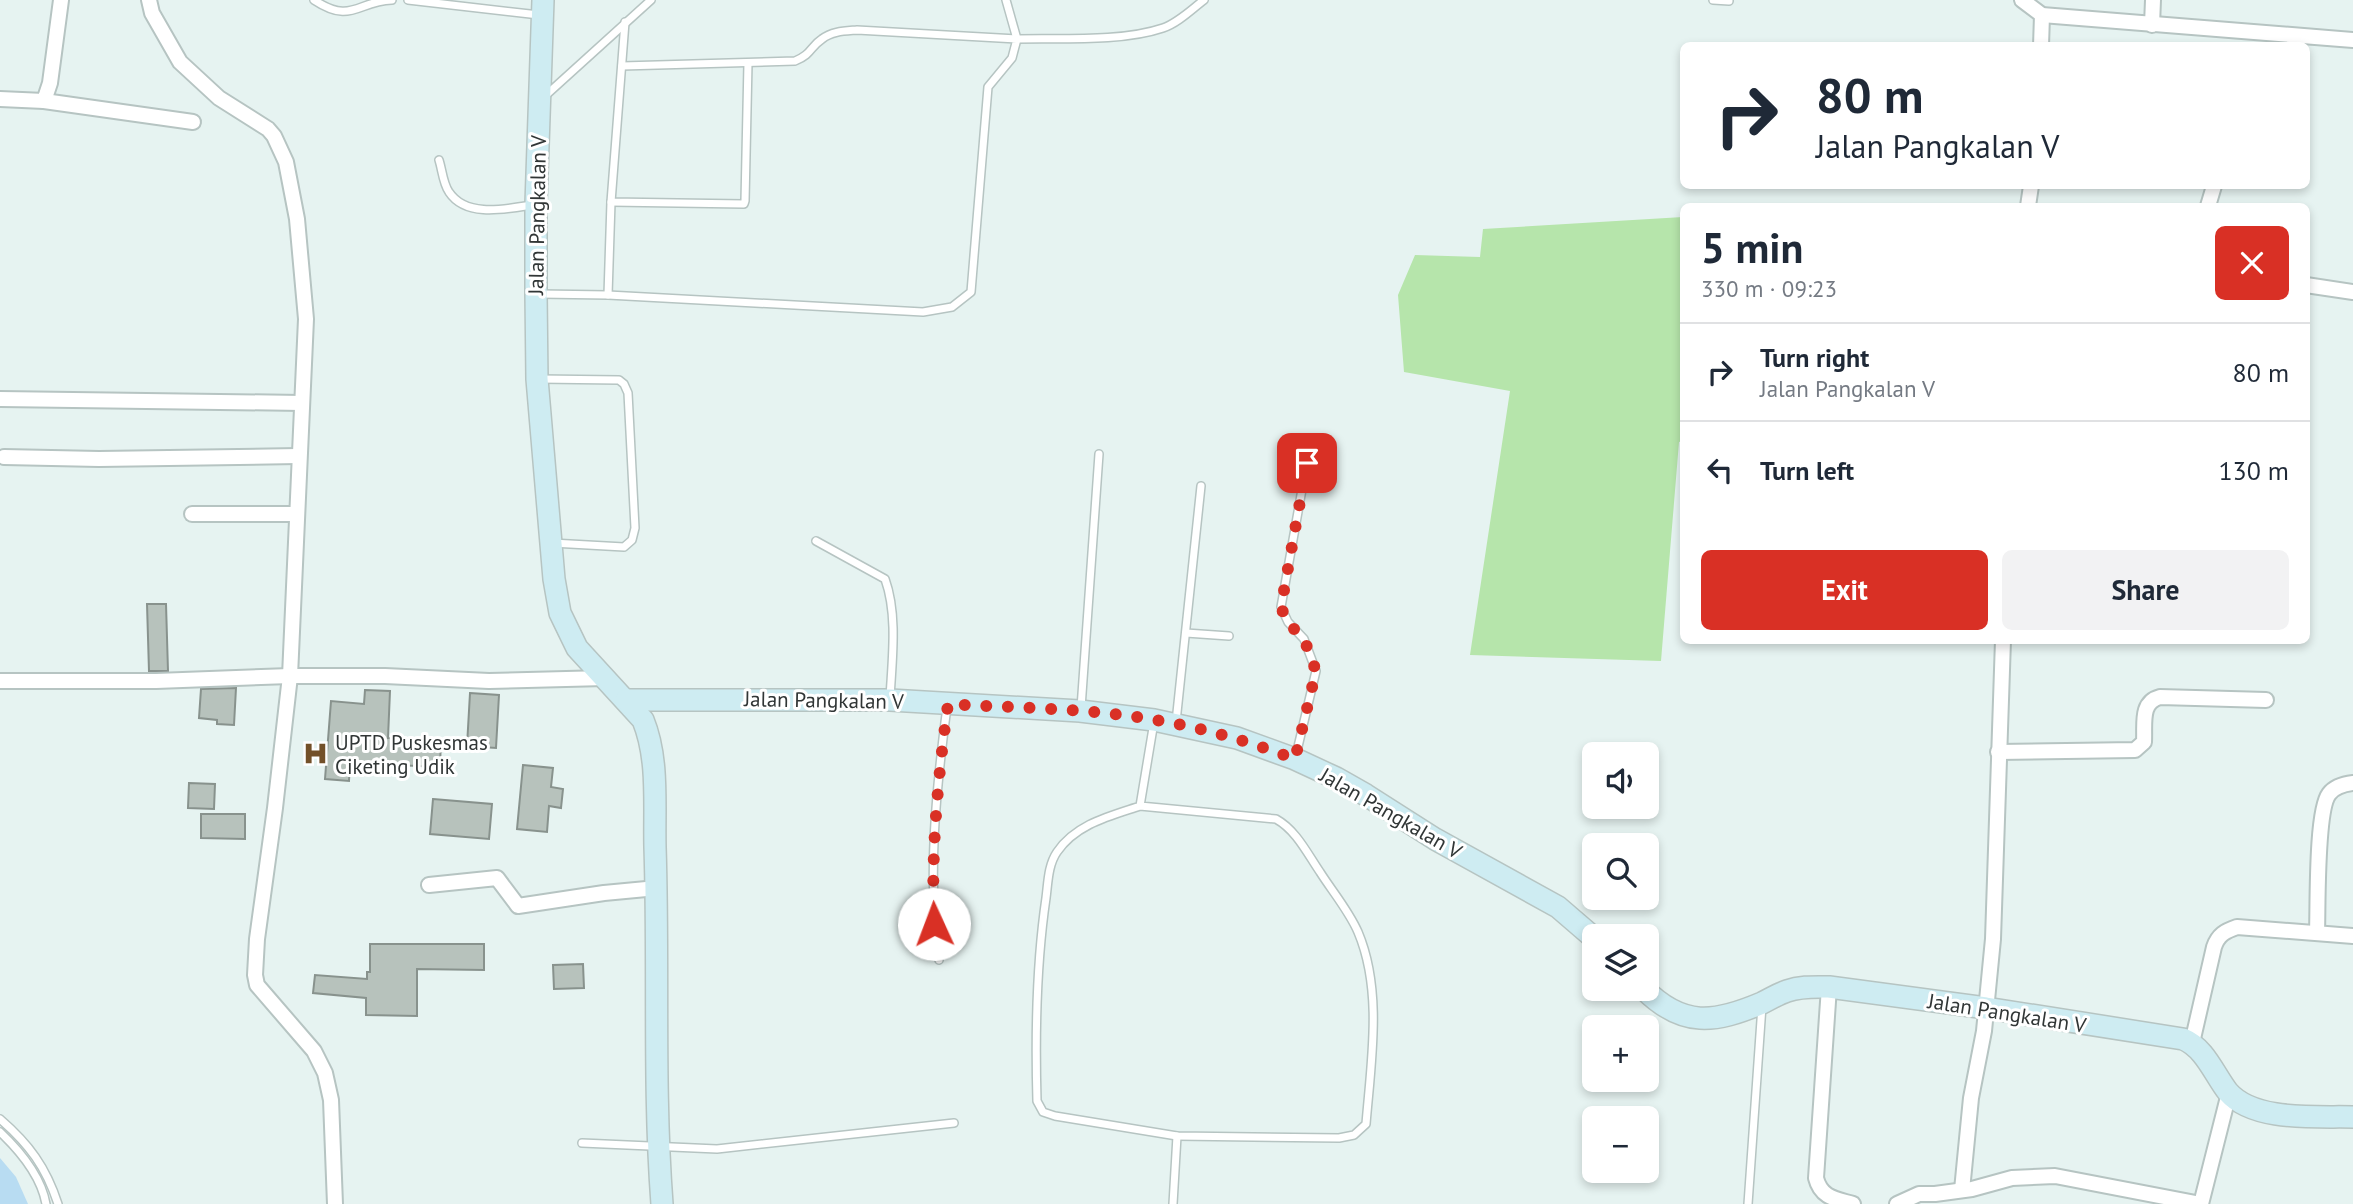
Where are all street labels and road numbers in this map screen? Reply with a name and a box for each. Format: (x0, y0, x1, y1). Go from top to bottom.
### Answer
street label: Jalan Pangkalan V (522, 135, 552, 296)
street label: Jalan Pangkalan V (743, 685, 904, 715)
street label: Jalan Pangkalan V (1314, 761, 1467, 865)
street label: Jalan Pangkalan V (1925, 987, 2088, 1039)

